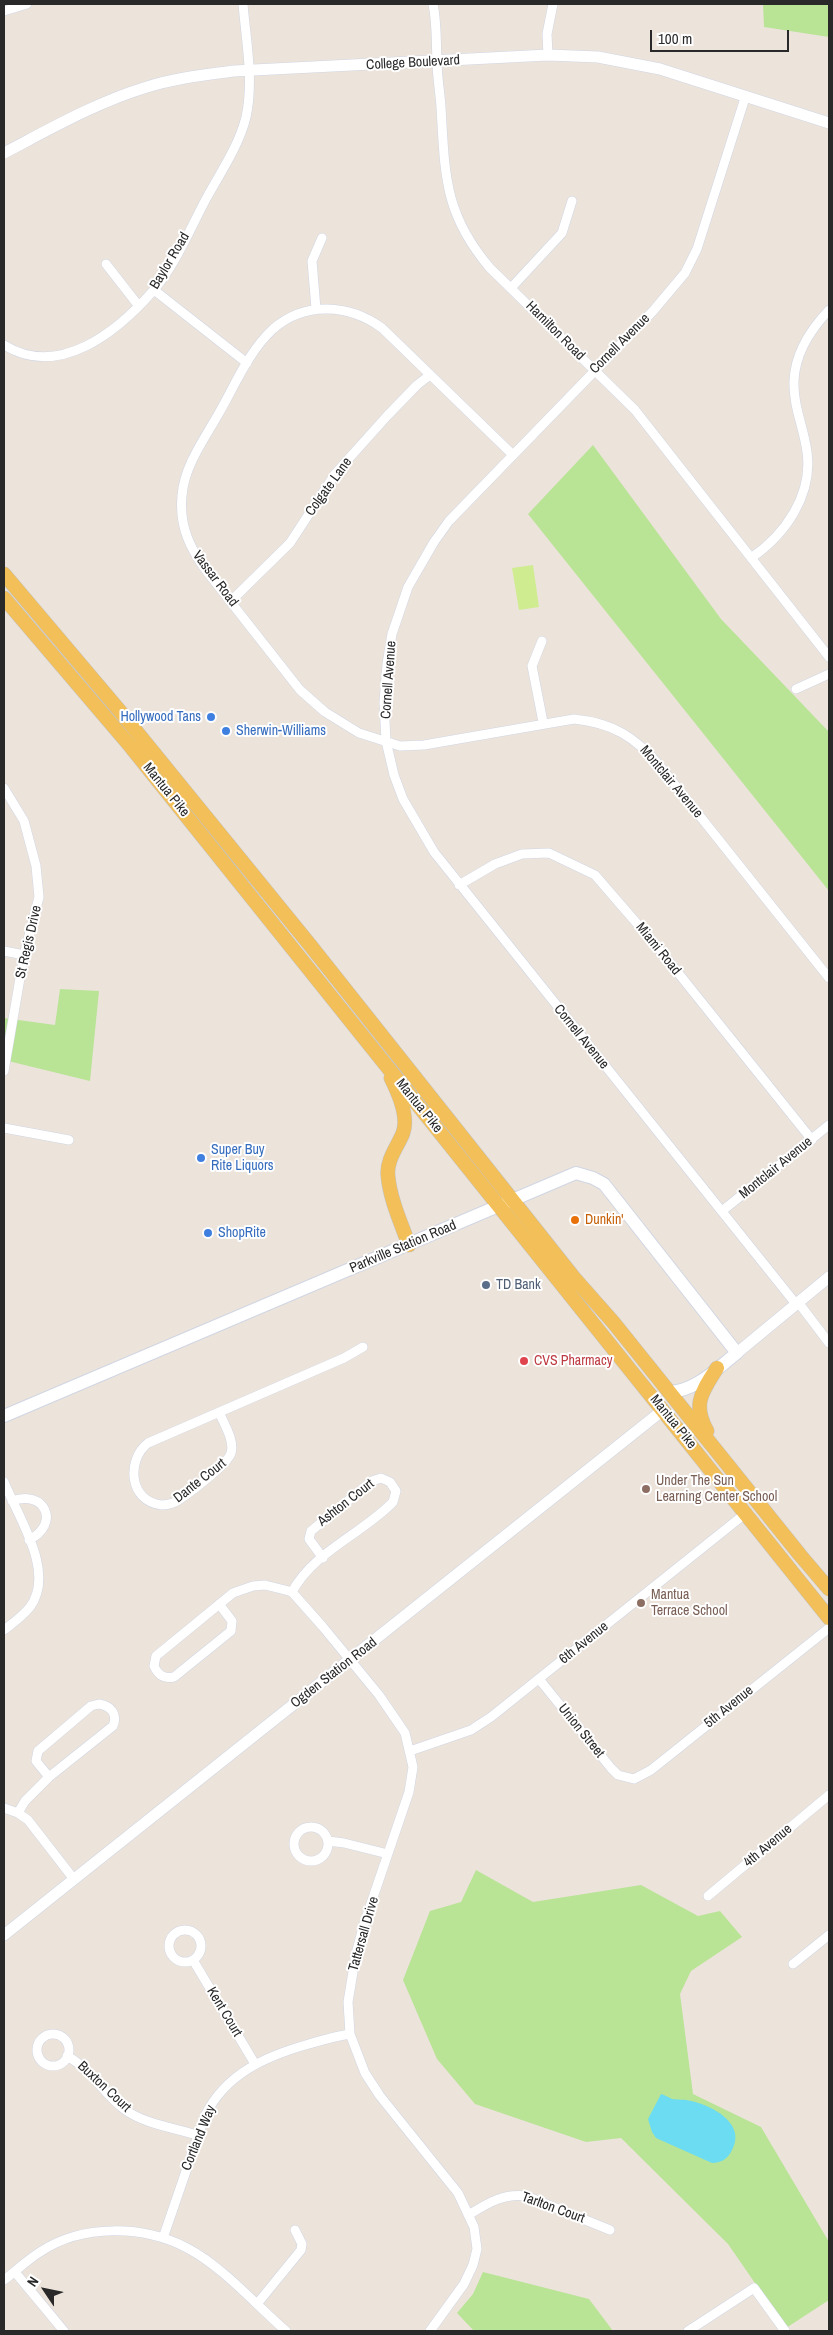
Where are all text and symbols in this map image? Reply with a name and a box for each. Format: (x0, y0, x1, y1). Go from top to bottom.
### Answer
scale bar (653, 20, 792, 52)
text: 100 m (658, 28, 692, 49)
street label: College Boulevard (366, 52, 460, 74)
street label: Baylor Road (147, 230, 193, 292)
street label: Hamilton Road (522, 298, 588, 364)
street label: Cornell Avenue (586, 310, 654, 378)
street label: Colgate Lane (302, 454, 356, 520)
street label: Vassar Road (189, 548, 241, 610)
street label: Cornell Avenue (378, 640, 400, 720)
place label: Hollywood Tans (120, 709, 201, 725)
marker: Hollywood Tans (205, 711, 217, 723)
place label: Sherwin-Williams (236, 723, 326, 739)
marker: Sherwin-Williams (220, 725, 232, 737)
street label: Montclair Avenue (636, 742, 706, 822)
street label: Mantua Pike (139, 760, 193, 820)
street label: St Regis Drive (12, 904, 46, 980)
street label: Miami Road (632, 919, 684, 979)
street label: Cornell Avenue (550, 1001, 612, 1073)
street label: Mantua Pike (392, 1076, 446, 1136)
street label: Montclair Avenue (736, 1133, 816, 1203)
place label: Super Buy Rite Liquors (211, 1142, 274, 1174)
marker: Super Buy Rite Liquors (195, 1152, 207, 1164)
place label: Dunkin' (585, 1212, 624, 1228)
marker: Dunkin' (569, 1214, 581, 1226)
street label: Parkville Station Road (347, 1217, 459, 1277)
place label: ShopRite (218, 1225, 266, 1241)
marker: ShopRite (202, 1227, 214, 1239)
place label: TD Bank (496, 1277, 541, 1293)
marker: TD Bank (480, 1279, 492, 1291)
place label: CVS Pharmacy (534, 1353, 612, 1369)
marker: CVS Pharmacy (518, 1355, 530, 1367)
street label: Mantua Pike (646, 1392, 700, 1452)
street label: Dante Court (170, 1455, 230, 1507)
place label: Under The Sun Learning Center School (656, 1473, 777, 1505)
street label: Ashton Court (314, 1476, 378, 1530)
marker: Under The Sun Learning Center School (640, 1483, 652, 1495)
place label: Mantua Terrace School (651, 1587, 728, 1620)
marker: Mantua Terrace School (635, 1597, 647, 1609)
street label: 6th Avenue (556, 1618, 612, 1668)
street label: Ogden Station Road (288, 1634, 380, 1712)
street label: 5th Avenue (701, 1682, 757, 1732)
street label: Union Street (554, 1701, 608, 1761)
street label: 4th Avenue (740, 1821, 796, 1871)
street label: Tattersall Drive (345, 1895, 383, 1973)
street label: Kent Court (203, 1984, 245, 2040)
street label: Buxton Court (74, 2058, 134, 2116)
street label: Cortland Way (178, 2103, 220, 2173)
street label: Tarlton Court (519, 2189, 587, 2227)
north arrow (20, 2265, 70, 2315)
text: N (23, 2273, 42, 2290)

